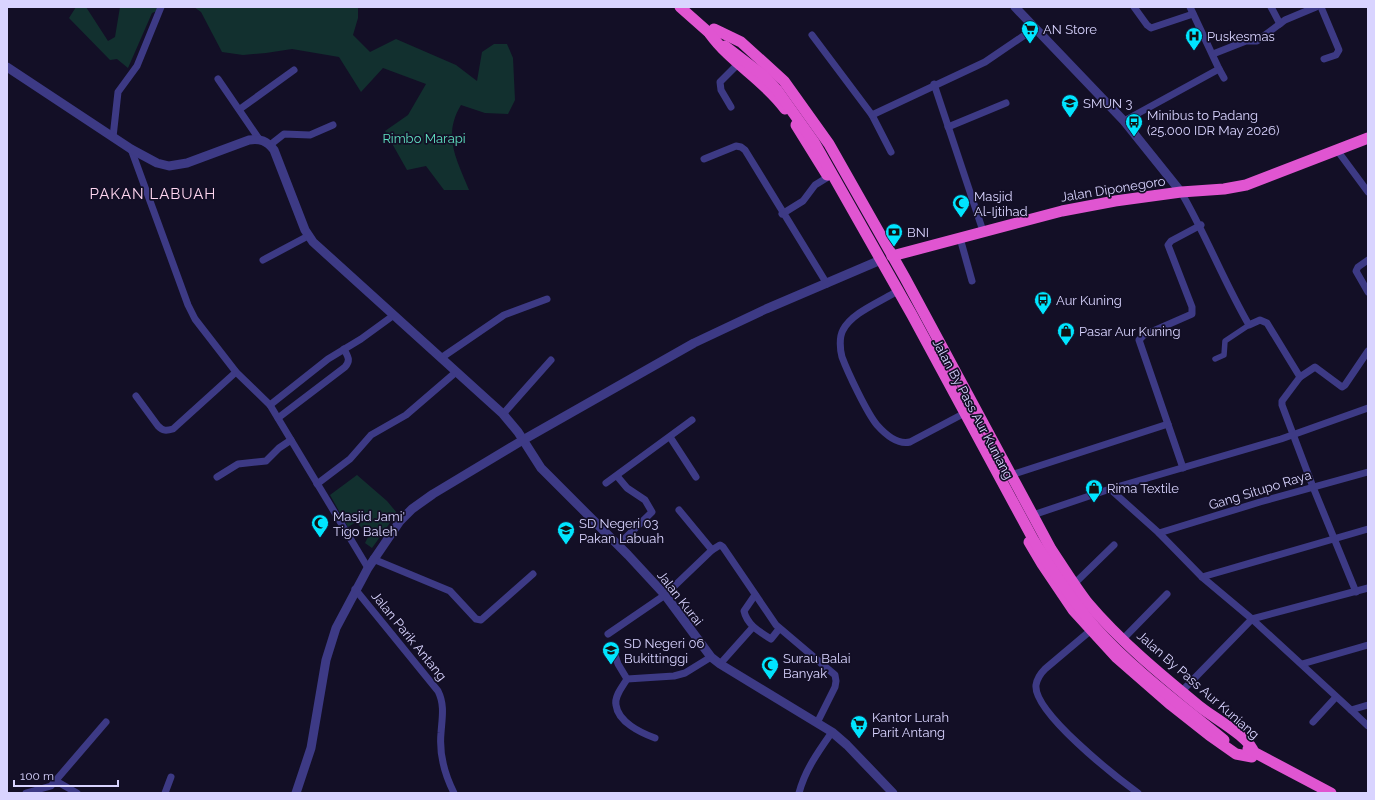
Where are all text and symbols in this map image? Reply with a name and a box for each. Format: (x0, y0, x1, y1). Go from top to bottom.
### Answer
supermarket icon: AN Store (1020, 19, 1040, 44)
place label: AN Store (1043, 22, 1097, 37)
hospital icon: Puskesmas (1184, 26, 1204, 51)
place label: Puskesmas (1207, 29, 1275, 44)
school or university icon: SMUN 3 (1060, 93, 1080, 118)
place label: SMUN 3 (1083, 96, 1132, 111)
place label: Minibus to Padang (25.000 IDR May 2026) (1147, 108, 1279, 138)
bus stop icon: Minibus to Padang (25.000 IDR May 2026) (1124, 112, 1144, 137)
park label: Rimbo Marapi (382, 131, 466, 146)
street label: Jalan Diponegoro (1060, 173, 1167, 205)
district label: PAKAN LABUAH (90, 185, 216, 203)
place label: Masjid Al-Ijtihad (974, 189, 1028, 219)
mosque icon: Masjid Al-Ijtihad (951, 193, 971, 218)
bank icon: BNI (884, 222, 904, 247)
place label: BNI (907, 225, 929, 240)
bus stop icon: Aur Kuning (1033, 290, 1053, 315)
place label: Aur Kuning (1056, 293, 1122, 308)
shop icon: Pasar Aur Kuning (1056, 321, 1076, 346)
place label: Pasar Aur Kuning (1079, 324, 1180, 339)
street label: Jalan By Pass Aur Kuniang (930, 336, 1016, 482)
street label: Gang Situpo Raya (1207, 467, 1313, 513)
shop icon: Rima Textile (1084, 478, 1104, 503)
place label: Rima Textile (1107, 481, 1179, 496)
place label: Masjid Jami' Tigo Baleh (333, 509, 405, 539)
mosque icon: Masjid Jami' Tigo Baleh (310, 513, 330, 538)
place label: SD Negeri 03 Pakan Labuah (579, 516, 664, 546)
school or university icon: SD Negeri 03 Pakan Labuah (556, 520, 576, 545)
street label: Jalan Kurai (654, 568, 706, 628)
street label: Jalan Parik Antang (368, 588, 450, 684)
street label: Jalan By Pass Aur Kuniang (1134, 628, 1262, 742)
place label: SD Negeri 06 Bukittinggi (624, 636, 704, 666)
school or university icon: SD Negeri 06 Bukittinggi (601, 640, 621, 665)
place label: Surau Balai Banyak (783, 651, 850, 681)
mosque icon: Surau Balai Banyak (760, 655, 780, 680)
place label: Kantor Lurah Parit Antang (872, 710, 949, 740)
supermarket icon: Kantor Lurah Parit Antang (849, 714, 869, 739)
scale bar (14, 762, 118, 788)
text: 100 m (20, 769, 54, 783)

